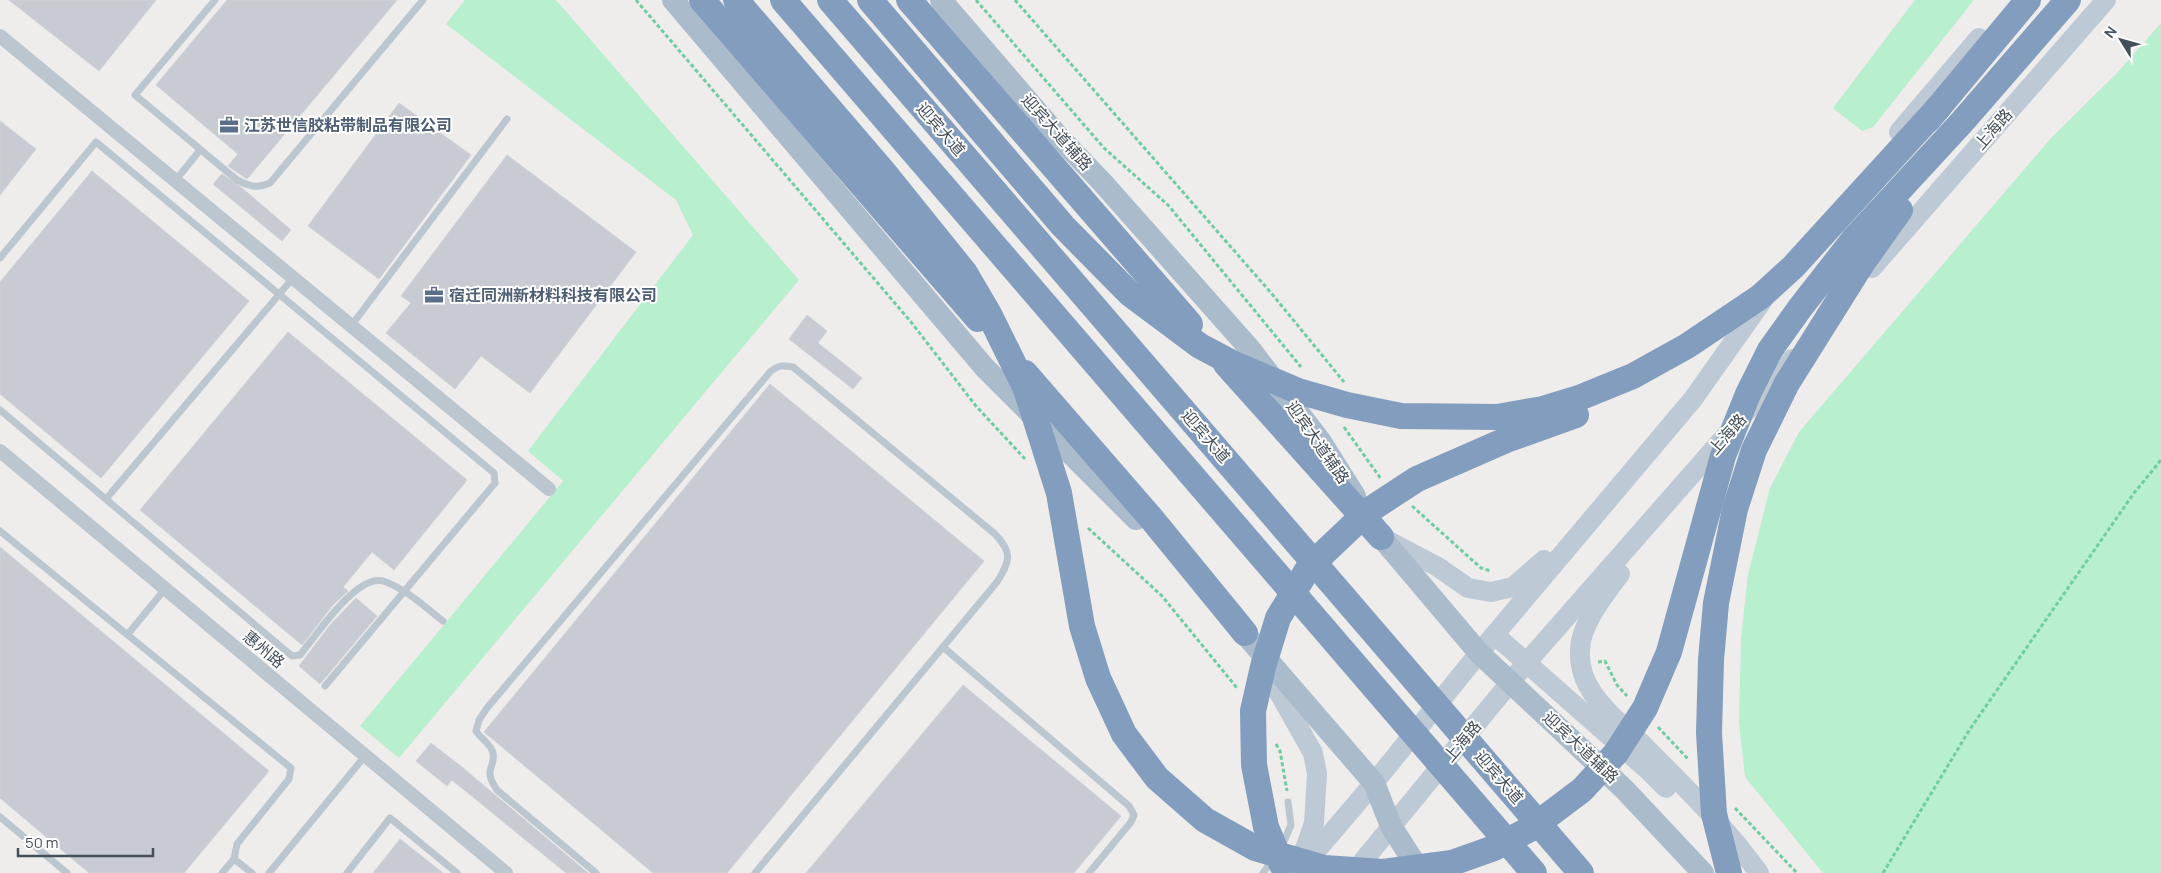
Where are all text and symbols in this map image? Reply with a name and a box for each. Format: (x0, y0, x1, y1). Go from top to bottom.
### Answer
north arrow (2096, 15, 2146, 65)
text: N (2100, 22, 2121, 42)
street label: 迎宾大道辅路 (1017, 89, 1097, 175)
street label: 迎宾大道 (912, 98, 970, 160)
street label: 上海路 (1969, 104, 2017, 154)
office icon: 江苏世信胶粘带制品有限公司 (218, 114, 240, 136)
place label: 江苏世信胶粘带制品有限公司 (244, 114, 452, 136)
office icon: 宿迁同洲新材料科技有限公司 (423, 284, 445, 306)
place label: 宿迁同洲新材料科技有限公司 (449, 284, 657, 306)
street label: 迎宾大道辅路 (1281, 396, 1355, 488)
street label: 迎宾大道 (1177, 405, 1235, 467)
street label: 上海路 (1703, 409, 1751, 459)
street label: 惠州路 (239, 625, 289, 673)
street label: 迎宾大道辅路 (1538, 706, 1624, 788)
street label: 上海路 (1438, 716, 1486, 766)
street label: 迎宾大道 (1470, 746, 1528, 808)
scale bar (18, 826, 152, 858)
text: 50 m (25, 832, 59, 853)

